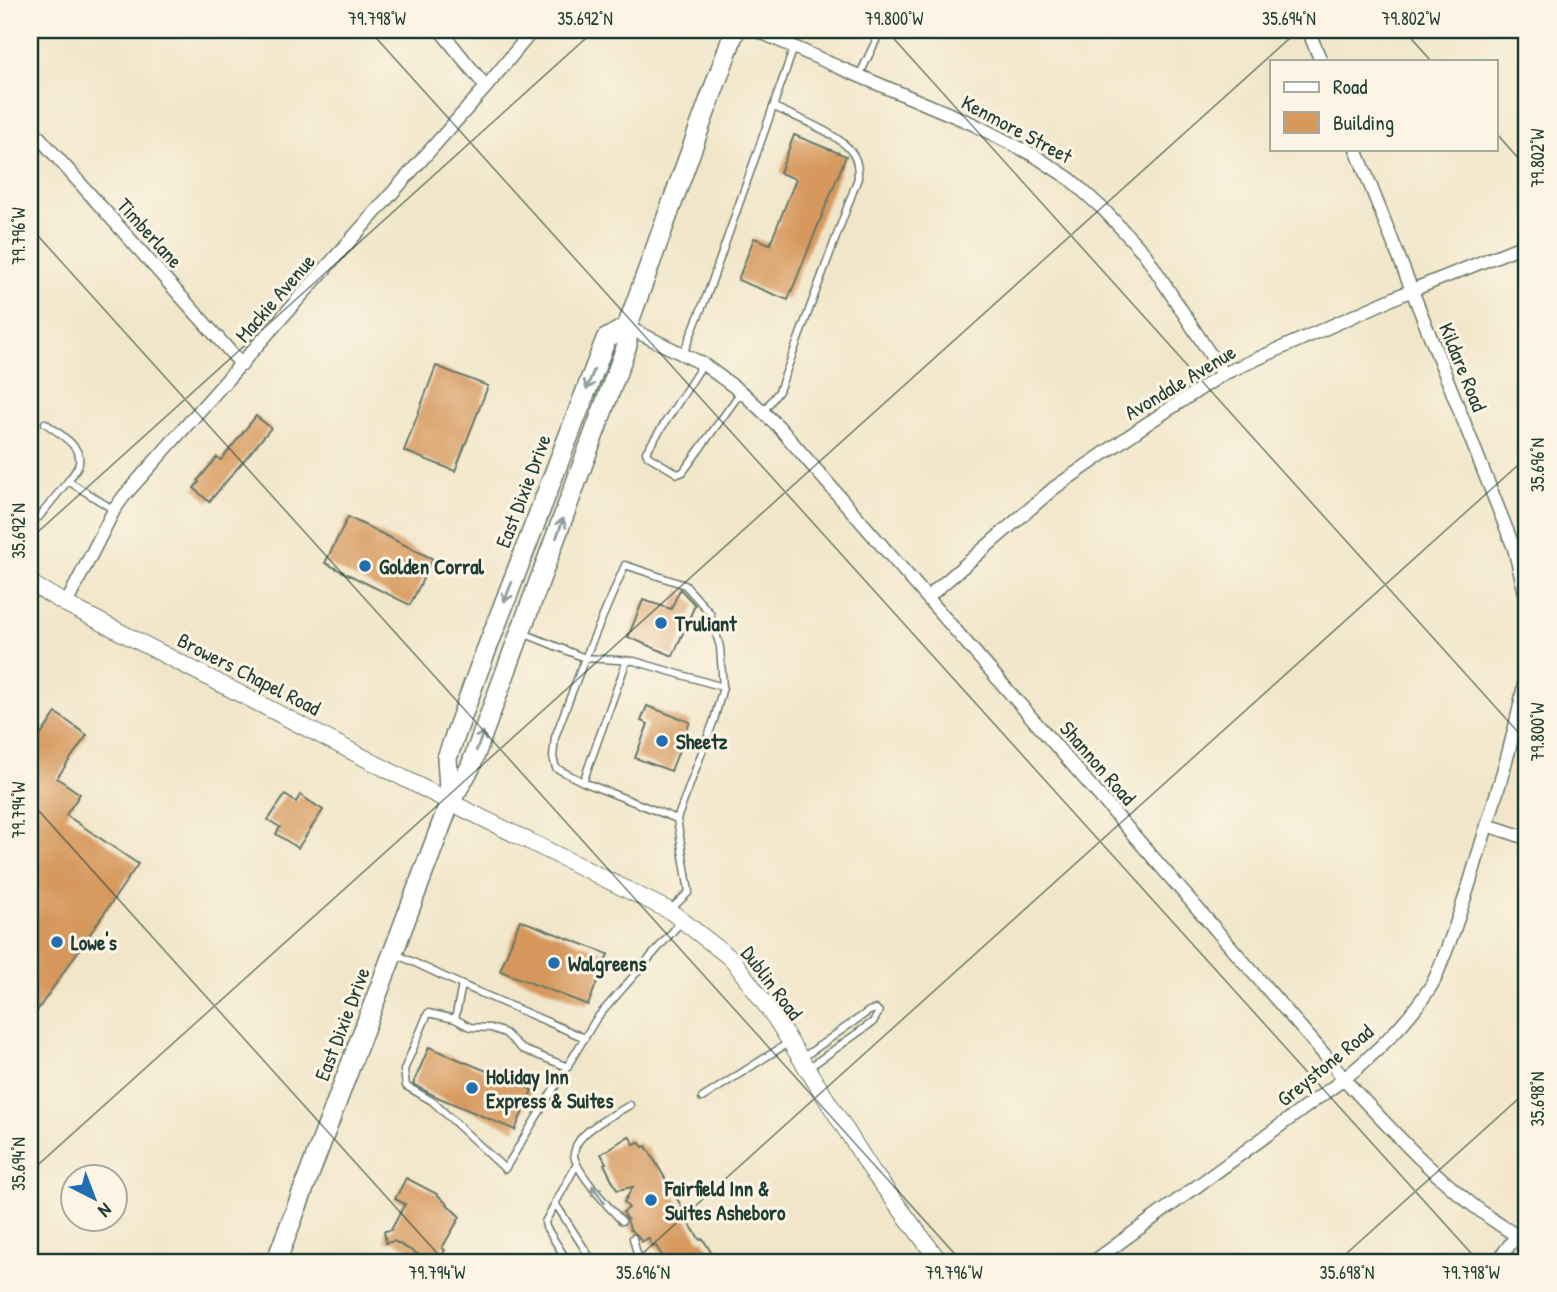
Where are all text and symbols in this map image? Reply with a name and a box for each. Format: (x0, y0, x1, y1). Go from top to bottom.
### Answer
text: 79.798°W (348, 6, 406, 31)
text: 35.692°N (557, 6, 613, 31)
text: 79.800°W (865, 6, 923, 31)
text: 35.694°N (1262, 6, 1316, 31)
text: 79.802°W (1382, 6, 1440, 31)
legend (1270, 60, 1498, 150)
text: Road (1333, 72, 1367, 101)
street label: Kenmore Street (956, 88, 1078, 171)
text: Building (1333, 108, 1394, 137)
text: 79.802°W (1525, 129, 1550, 187)
street label: Timberlane (111, 191, 189, 275)
text: 79.796°W (6, 207, 31, 265)
street label: Mackie Avenue (228, 247, 322, 349)
street label: Kildare Road (1432, 318, 1494, 416)
street label: Avondale Avenue (1119, 337, 1241, 427)
one-way arrow (583, 369, 596, 391)
street label: East Dixie Drive (488, 430, 558, 552)
text: 35.696°N (1525, 438, 1550, 492)
text: 35.692°N (6, 503, 31, 559)
one-way arrow (555, 518, 567, 540)
place label: Golden Corral (379, 552, 484, 581)
marker: Golden Corral (357, 558, 373, 574)
one-way arrow (501, 581, 514, 603)
place label: Truliant (674, 609, 737, 638)
marker: Truliant (653, 615, 669, 631)
street label: Browers Chapel Road (172, 625, 326, 723)
text: 79.800°W (1525, 703, 1550, 761)
street label: Shannon Road (1053, 715, 1143, 811)
place label: Sheetz (676, 727, 727, 756)
one-way arrow (475, 731, 488, 753)
marker: Sheetz (654, 733, 670, 749)
text: 79.794°W (6, 782, 31, 838)
place label: Lowe's (71, 928, 117, 957)
marker: Lowe's (49, 934, 65, 950)
street label: Dublin Road (735, 940, 809, 1026)
place label: Walgreens (568, 949, 646, 979)
marker: Walgreens (546, 955, 562, 971)
street label: East Dixie Drive (307, 963, 377, 1085)
street label: Greystone Road (1271, 1017, 1379, 1113)
place label: Holiday Inn Express & Suites (486, 1062, 614, 1116)
text: 35.698°N (1525, 1072, 1550, 1126)
marker: Holiday Inn Express & Suites (464, 1080, 480, 1096)
text: 35.694°N (6, 1137, 31, 1191)
north arrow (60, 1162, 130, 1232)
place label: Fairfield Inn & Suites Asheboro (664, 1174, 786, 1227)
one-way arrow (591, 1185, 605, 1204)
marker: Fairfield Inn & Suites Asheboro (643, 1192, 659, 1208)
text: N (93, 1198, 118, 1224)
text: 79.794°W (409, 1260, 465, 1285)
text: 35.696°N (616, 1260, 670, 1285)
text: 79.796°W (925, 1260, 983, 1285)
text: 35.698°N (1320, 1260, 1374, 1285)
text: 79.798°W (1442, 1260, 1500, 1285)

